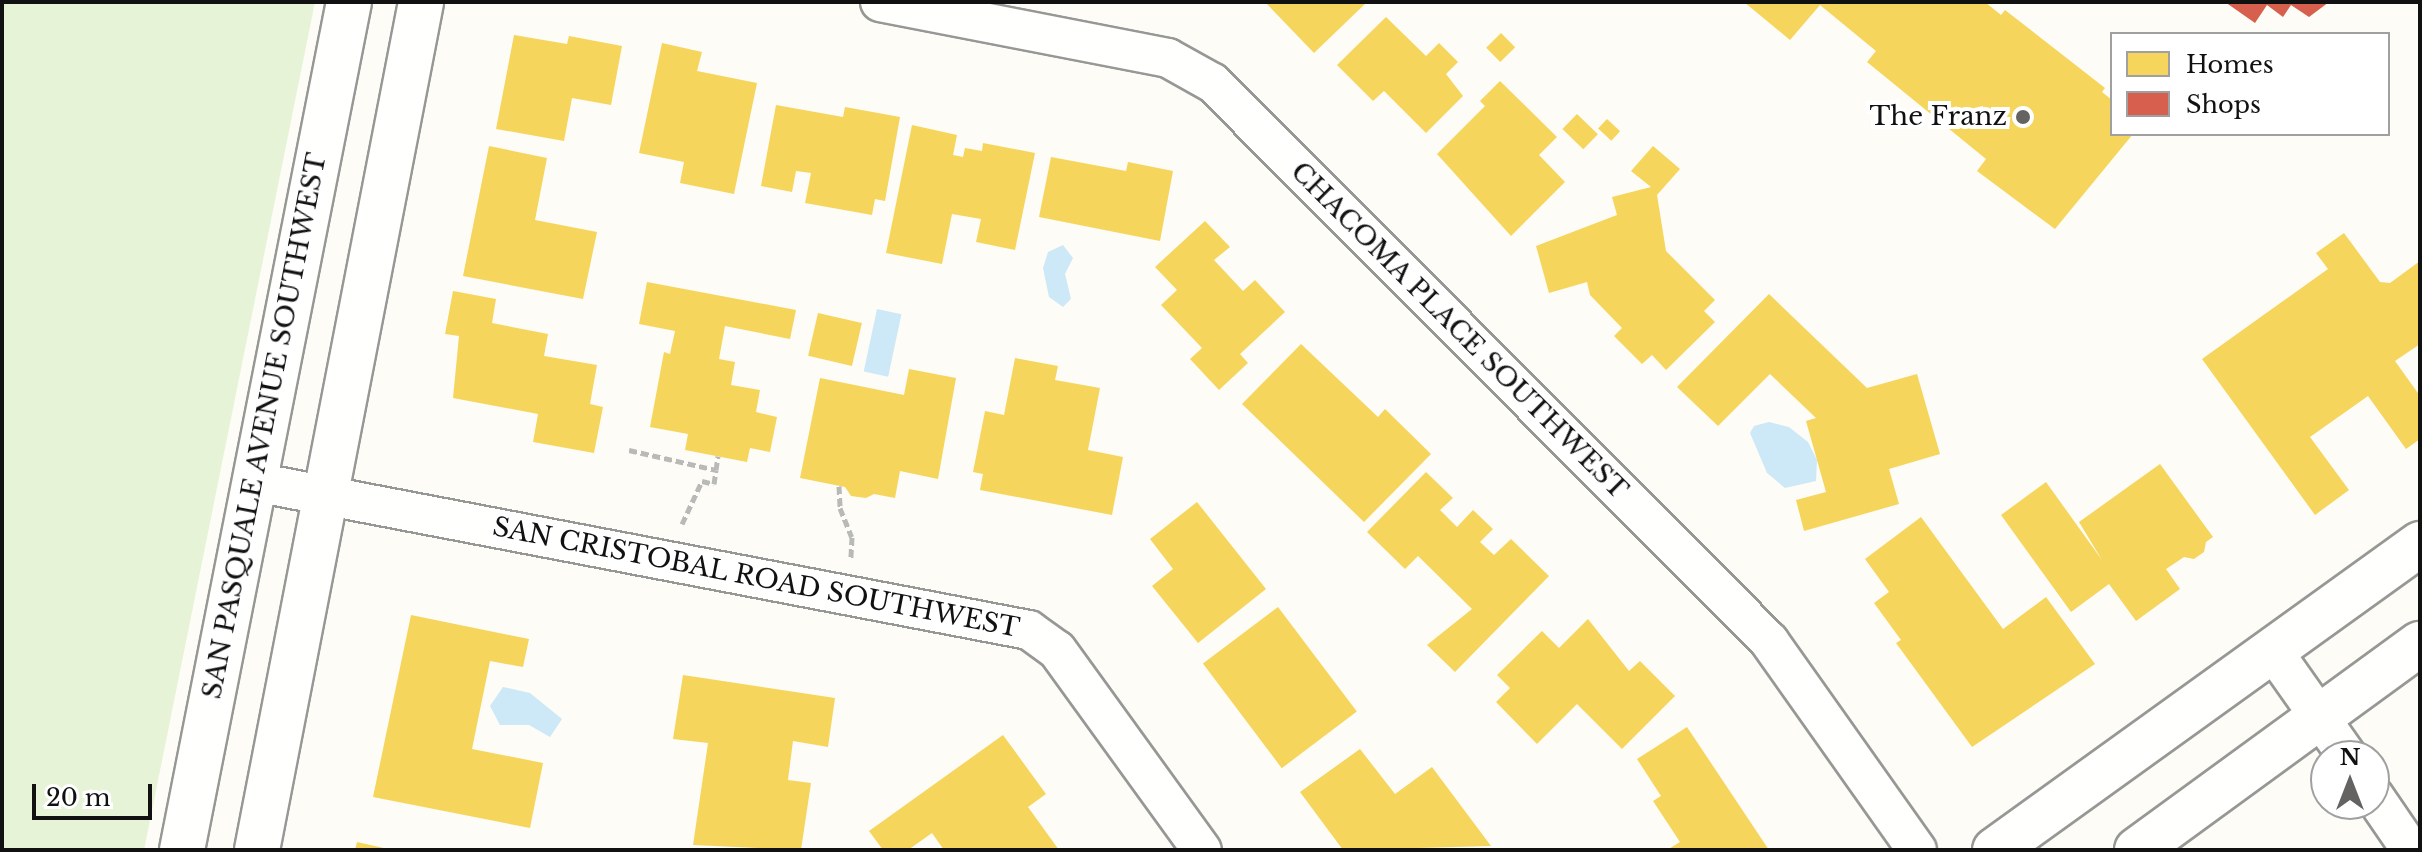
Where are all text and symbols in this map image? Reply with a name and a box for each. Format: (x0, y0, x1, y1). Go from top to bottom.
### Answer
legend (2110, 32, 2390, 136)
text: Homes (2186, 50, 2274, 79)
text: Shops (2186, 90, 2261, 119)
place label: The Franz (1869, 101, 2007, 133)
marker: The Franz (2014, 108, 2032, 126)
street label: SAN PASQUALE AVENUE SOUTHWEST (197, 150, 333, 702)
street label: CHACOMA PLACE SOUTHWEST (1284, 156, 1634, 506)
street label: SAN CRISTOBAL ROAD SOUTHWEST (490, 511, 1022, 645)
north arrow (2310, 740, 2390, 820)
text: N (2340, 744, 2360, 771)
scale bar (36, 768, 156, 818)
text: 20 m (46, 783, 111, 812)

